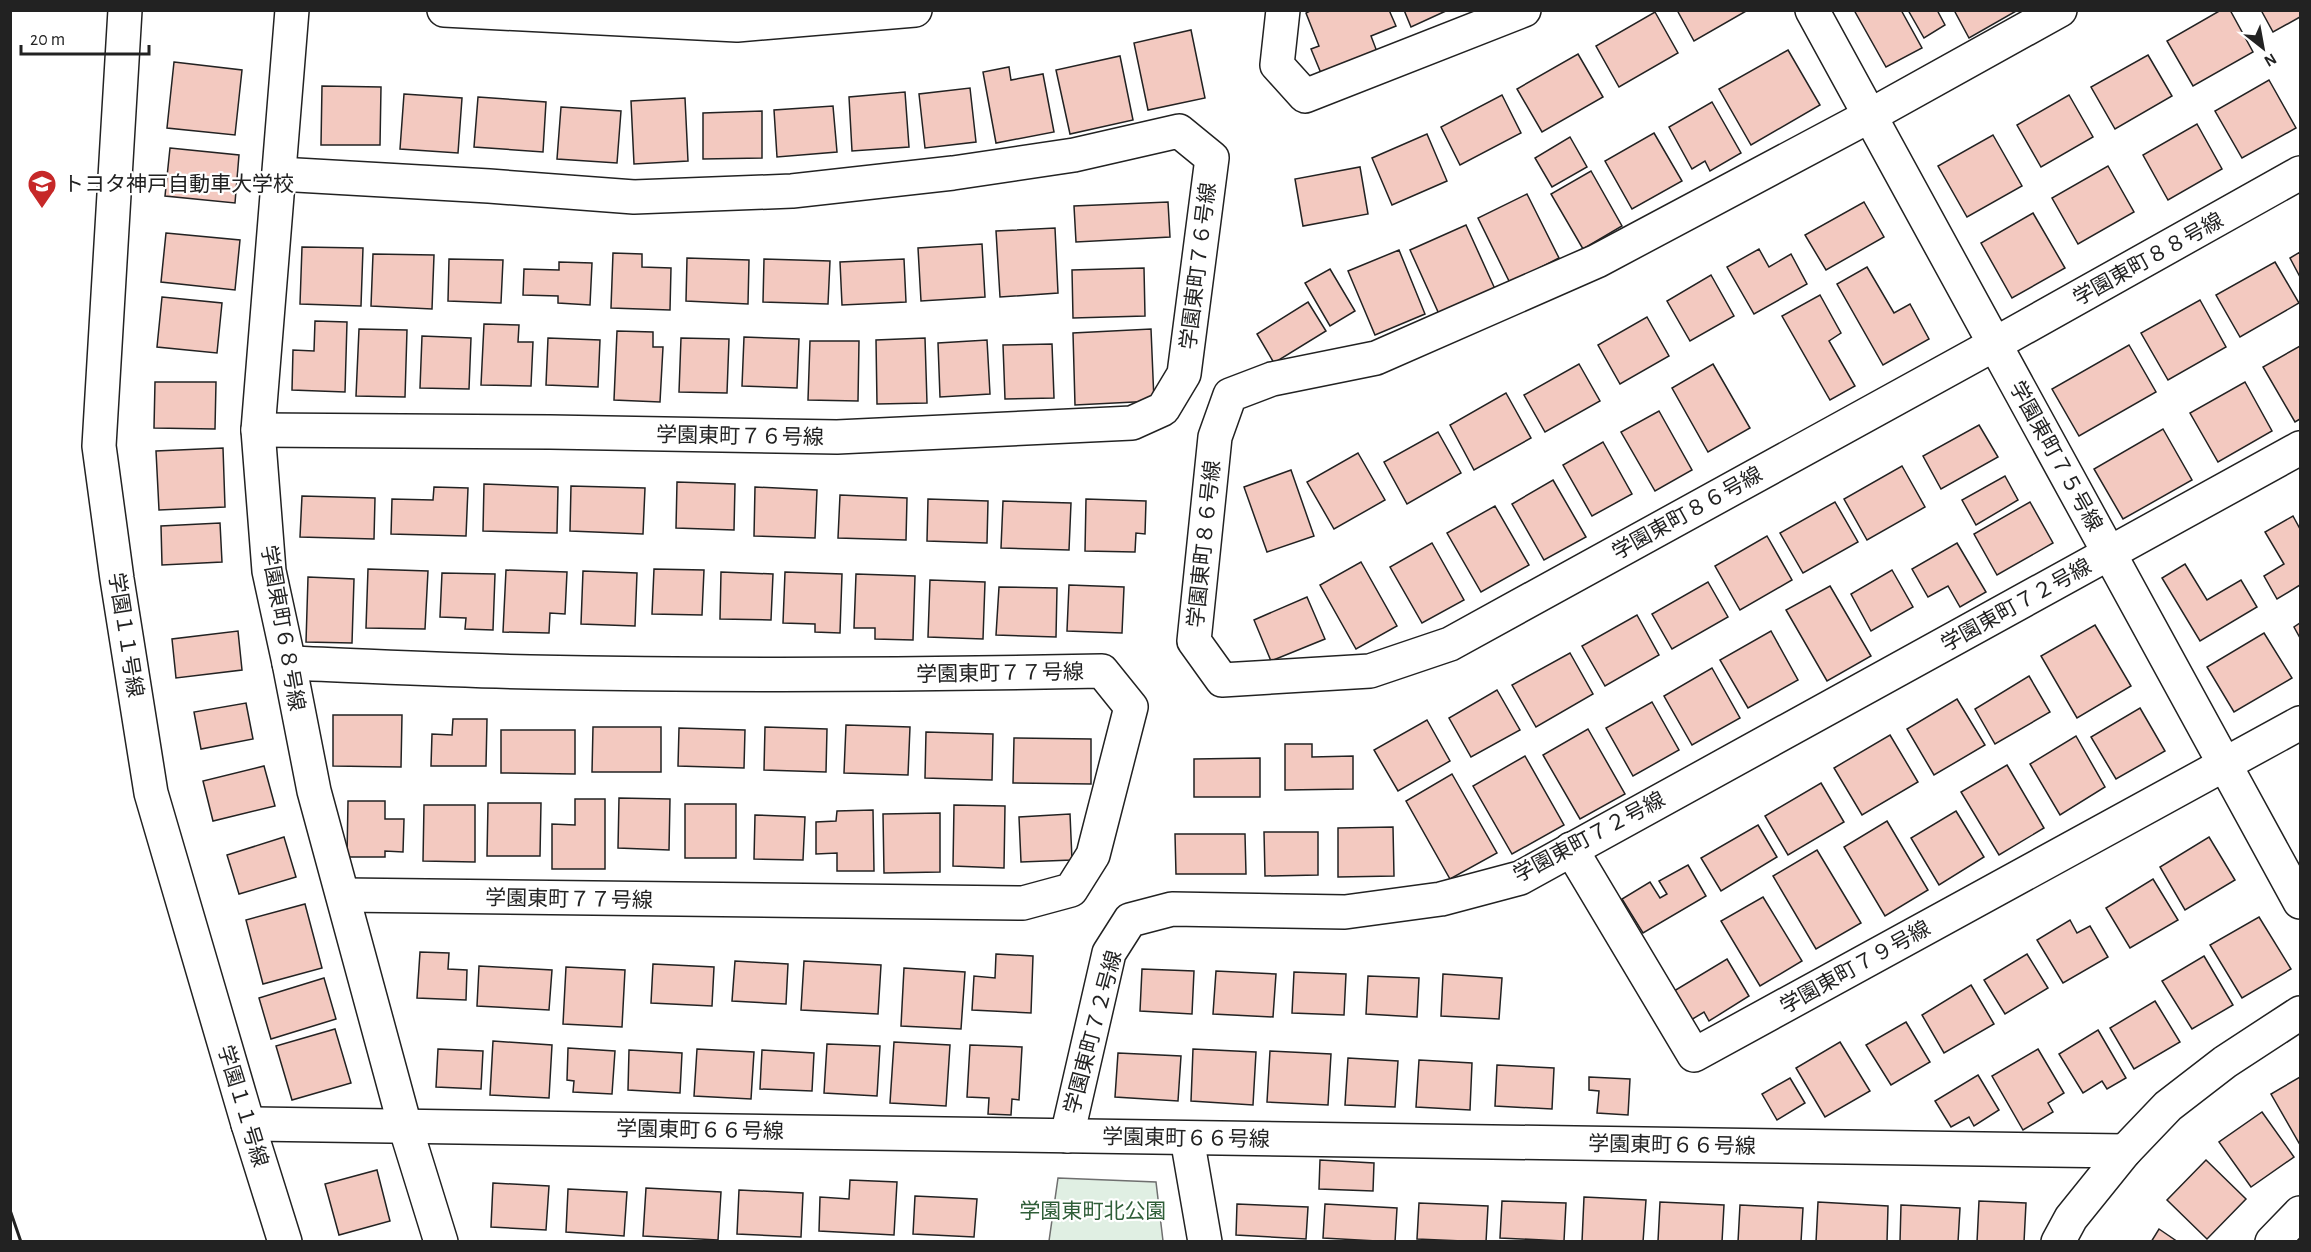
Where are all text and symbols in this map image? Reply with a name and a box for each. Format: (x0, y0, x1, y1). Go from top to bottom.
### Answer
scale bar (21, 18, 148, 56)
north arrow (2233, 18, 2293, 78)
text: 20 m (30, 31, 65, 49)
text: N (2261, 50, 2279, 70)
school or university icon: トヨタ神戸自動車大学校 (26, 168, 58, 210)
place label: トヨタ神戸自動車大学校 (63, 173, 294, 195)
street label: 学園東町７６号線 (1177, 181, 1219, 351)
street label: 学園東町８８号線 (2069, 209, 2227, 309)
street label: 学園東町７５号線 (2006, 377, 2106, 535)
street label: 学園東町７６号線 (656, 424, 824, 448)
street label: 学園東町８６号線 (1184, 459, 1224, 629)
street label: 学園東町８６号線 (1608, 463, 1766, 563)
street label: 学園東町６８号線 (258, 543, 308, 713)
street label: 学園東町７２号線 (1937, 555, 2095, 655)
street label: 学園１１号線 (105, 571, 147, 699)
street label: 学園東町７７号線 (916, 661, 1084, 685)
street label: 学園東町７２号線 (1510, 788, 1668, 886)
street label: 学園東町７７号線 (485, 887, 653, 911)
street label: 学園東町７９号線 (1776, 917, 1934, 1017)
street label: 学園東町７２号線 (1061, 948, 1125, 1116)
street label: 学園１１号線 (214, 1043, 272, 1169)
street label: 学園東町６６号線 (616, 1118, 784, 1142)
street label: 学園東町６６号線 (1102, 1126, 1270, 1150)
street label: 学園東町６６号線 (1588, 1133, 1756, 1157)
park label: 学園東町北公園 (1020, 1200, 1167, 1222)

